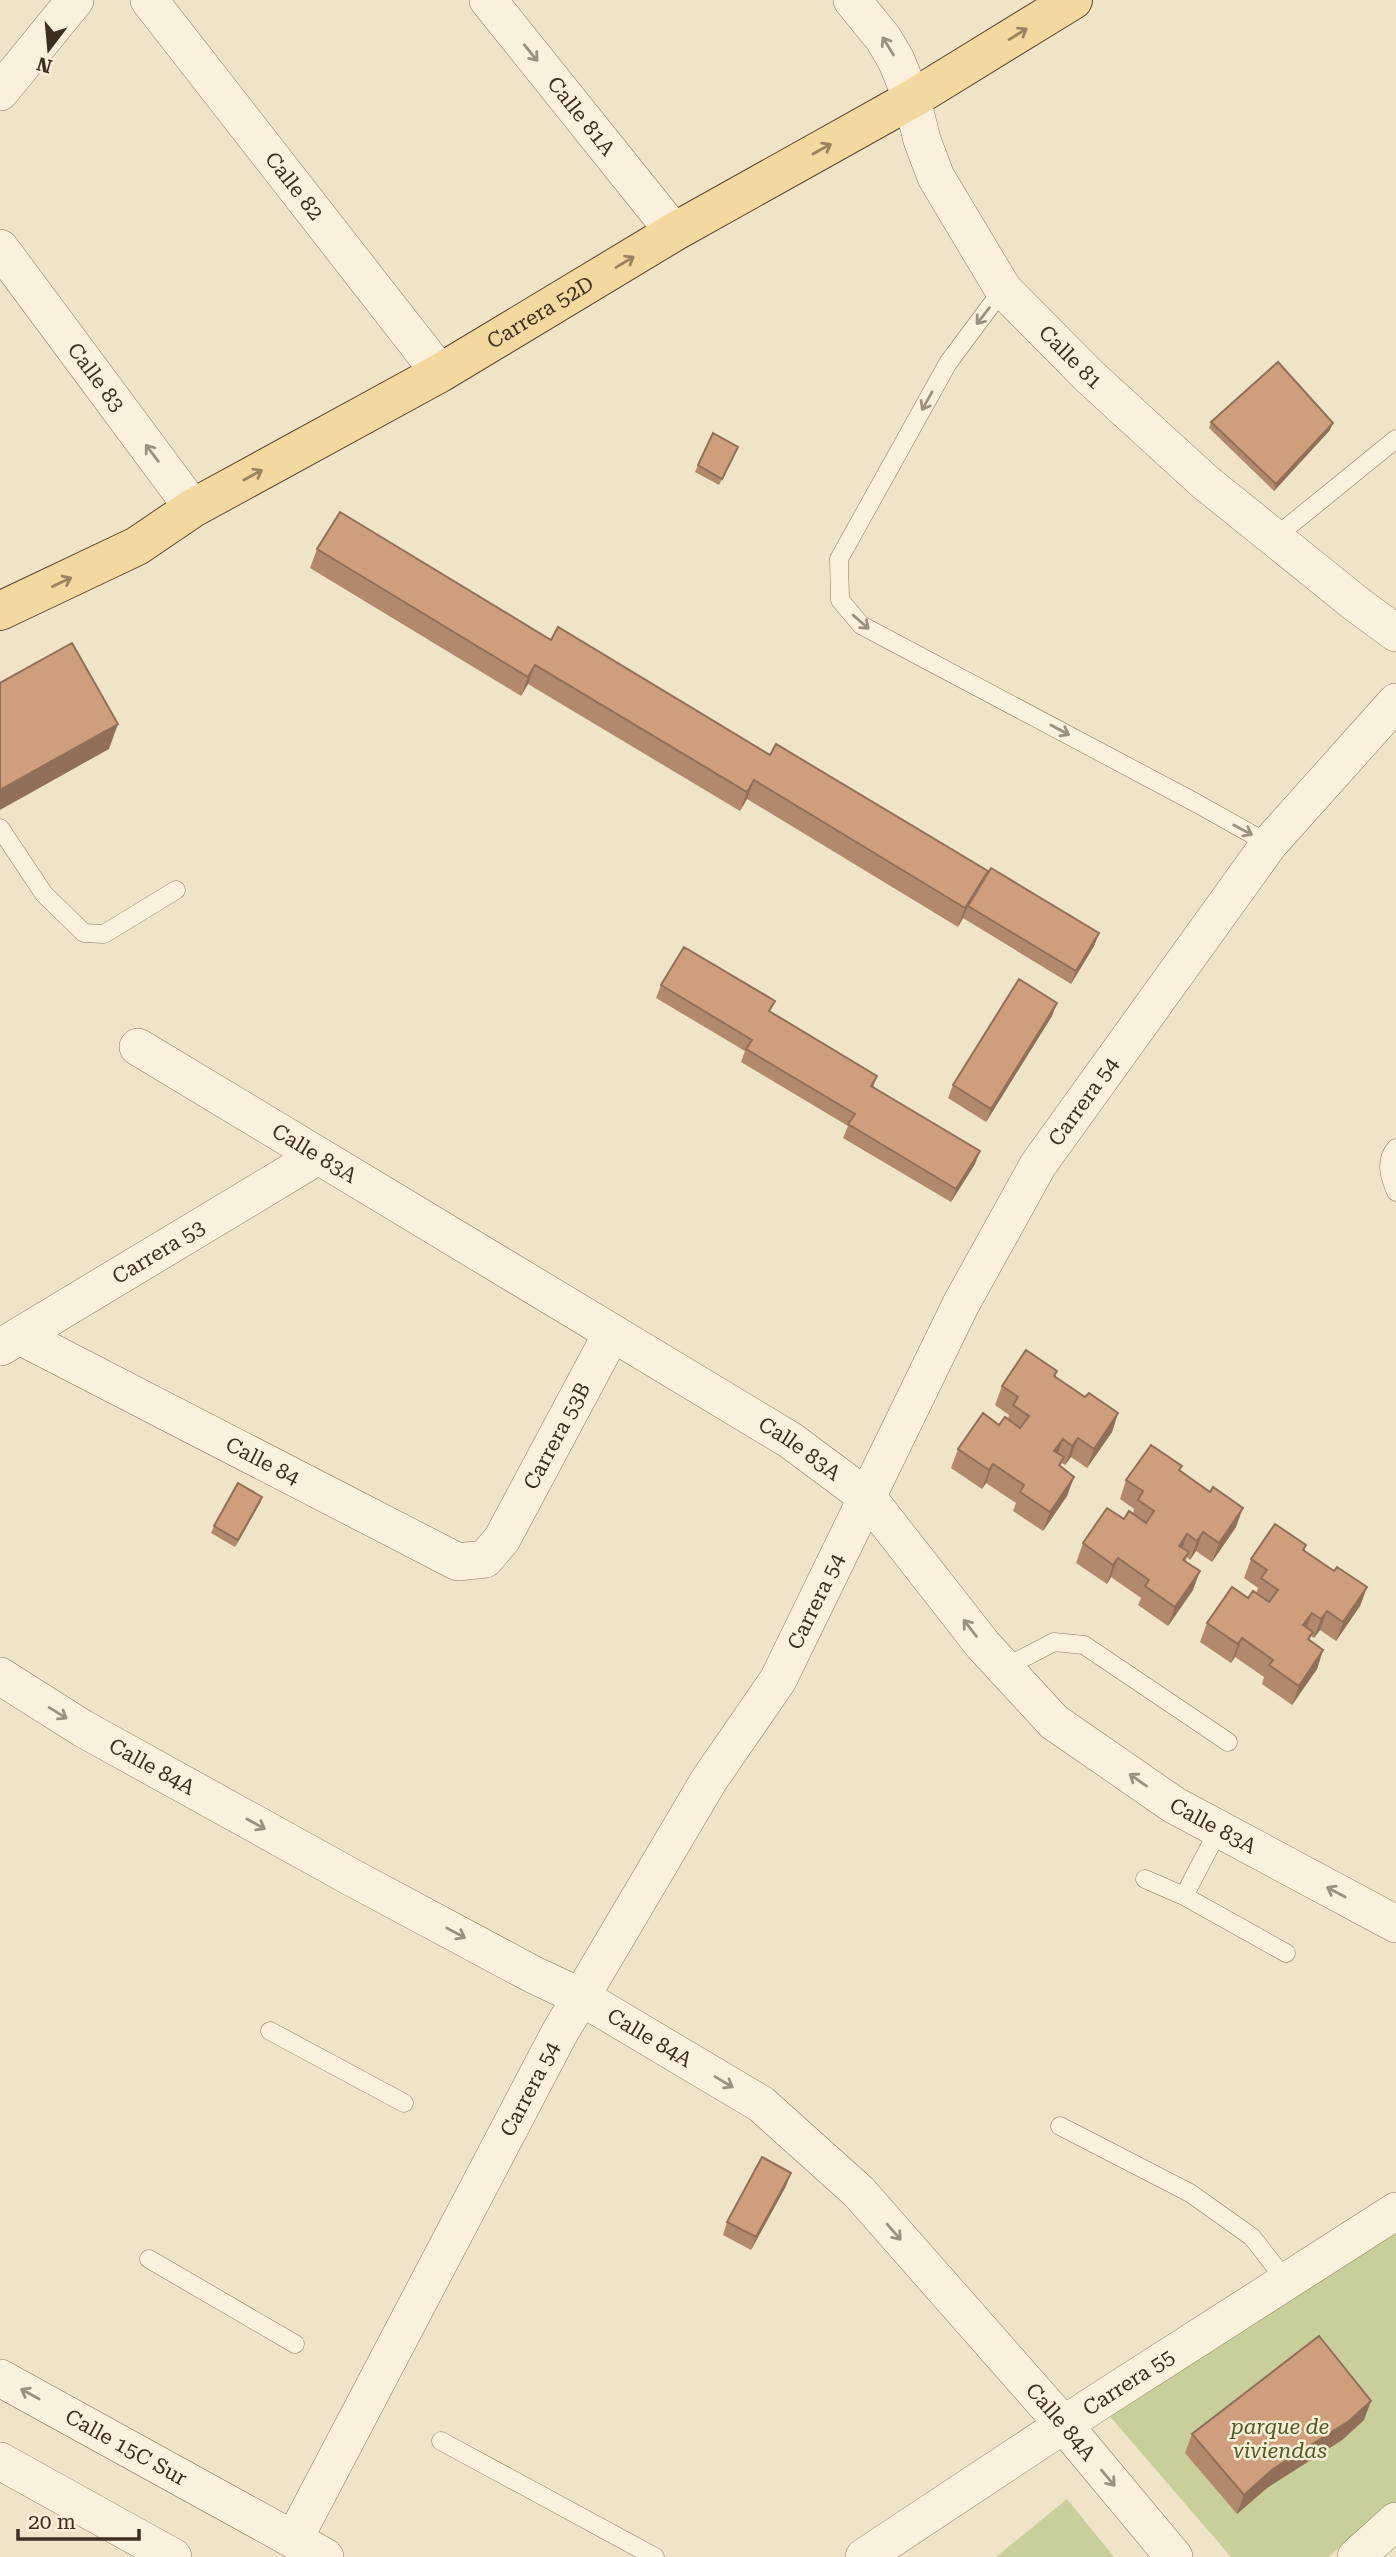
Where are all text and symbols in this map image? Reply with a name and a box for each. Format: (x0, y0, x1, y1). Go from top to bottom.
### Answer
north arrow (14, 14, 84, 84)
one-way arrow (1008, 26, 1028, 40)
one-way arrow (880, 37, 894, 57)
one-way arrow (523, 44, 538, 62)
text: N (34, 52, 55, 78)
street label: Calle 81A (542, 72, 620, 161)
one-way arrow (812, 142, 832, 156)
street label: Calle 82 (260, 147, 328, 225)
one-way arrow (614, 255, 634, 269)
street label: Carrera 52D (483, 271, 598, 354)
one-way arrow (975, 306, 990, 325)
street label: Calle 81 (1034, 320, 1107, 394)
street label: Calle 83 (63, 338, 129, 416)
one-way arrow (920, 391, 934, 411)
one-way arrow (145, 444, 160, 463)
one-way arrow (242, 468, 263, 481)
one-way arrow (51, 575, 72, 588)
one-way arrow (852, 614, 870, 630)
one-way arrow (1049, 724, 1070, 738)
one-way arrow (1232, 823, 1252, 837)
street label: Carrera 54 (1044, 1052, 1124, 1151)
street label: Calle 83A (268, 1119, 361, 1188)
street label: Carrera 53 (108, 1215, 209, 1289)
street label: Carrera 53B (519, 1378, 595, 1494)
street label: Calle 83A (754, 1412, 846, 1486)
street label: Calle 84 (222, 1432, 304, 1490)
street label: Carrera 54 (783, 1549, 850, 1653)
one-way arrow (963, 1620, 978, 1638)
one-way arrow (47, 1706, 67, 1720)
street label: Calle 84A (105, 1733, 199, 1800)
one-way arrow (1129, 1773, 1148, 1787)
street label: Calle 83A (1166, 1793, 1261, 1859)
one-way arrow (245, 1818, 266, 1831)
one-way arrow (1326, 1884, 1347, 1898)
one-way arrow (445, 1927, 466, 1940)
street label: Calle 84A (603, 2003, 697, 2072)
street label: Carrera 54 (495, 2037, 565, 2141)
one-way arrow (714, 2076, 734, 2090)
one-way arrow (886, 2222, 902, 2240)
street label: Carrera 55 (1078, 2344, 1179, 2421)
street label: Calle 84A (1021, 2378, 1101, 2466)
one-way arrow (20, 2387, 40, 2401)
street label: Calle 15C Sur (61, 2404, 191, 2491)
park label: parque de viviendas (1229, 2415, 1329, 2463)
one-way arrow (1100, 2468, 1115, 2486)
scale bar (18, 2498, 138, 2542)
text: 20 m (28, 2510, 76, 2534)

